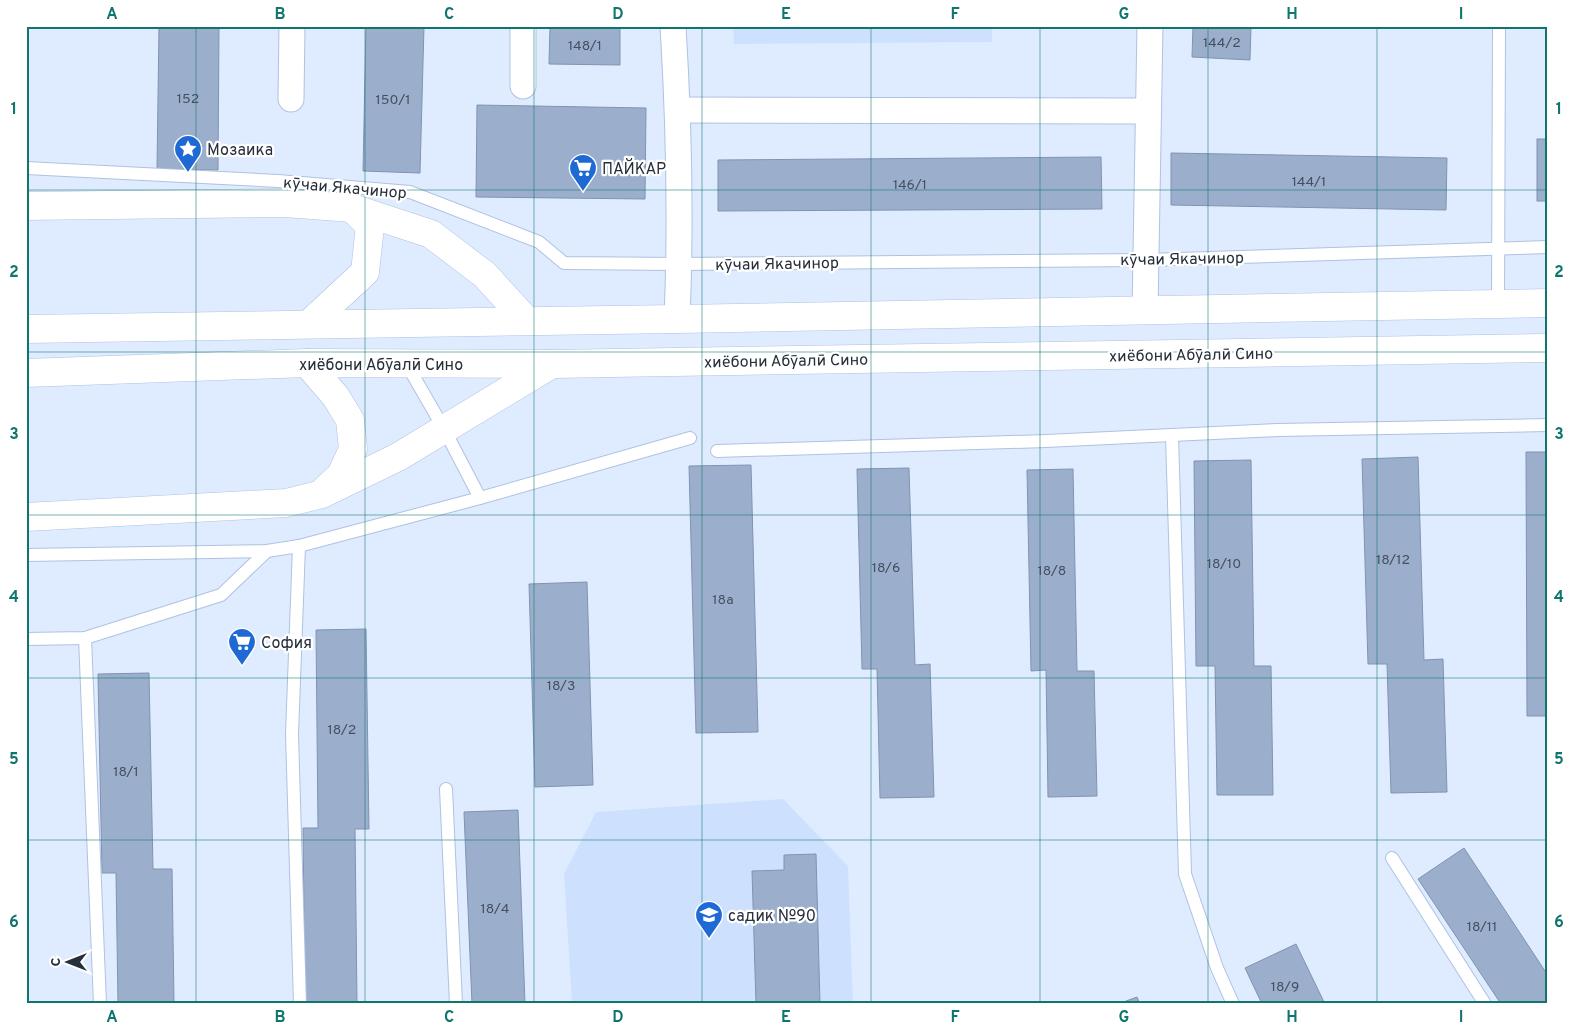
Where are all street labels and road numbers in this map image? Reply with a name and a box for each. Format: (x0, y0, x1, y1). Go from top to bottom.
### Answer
street label: кӯчаи Якачинор (282, 174, 407, 204)
street label: кӯчаи Якачинор (1120, 249, 1244, 271)
street label: кӯчаи Якачинор (715, 254, 839, 276)
street label: хиёбони Абӯалӣ Сино (1109, 345, 1273, 367)
street label: хиёбони Абӯалӣ Сино (704, 351, 868, 373)
street label: хиёбони Абӯалӣ Сино (299, 356, 463, 376)

